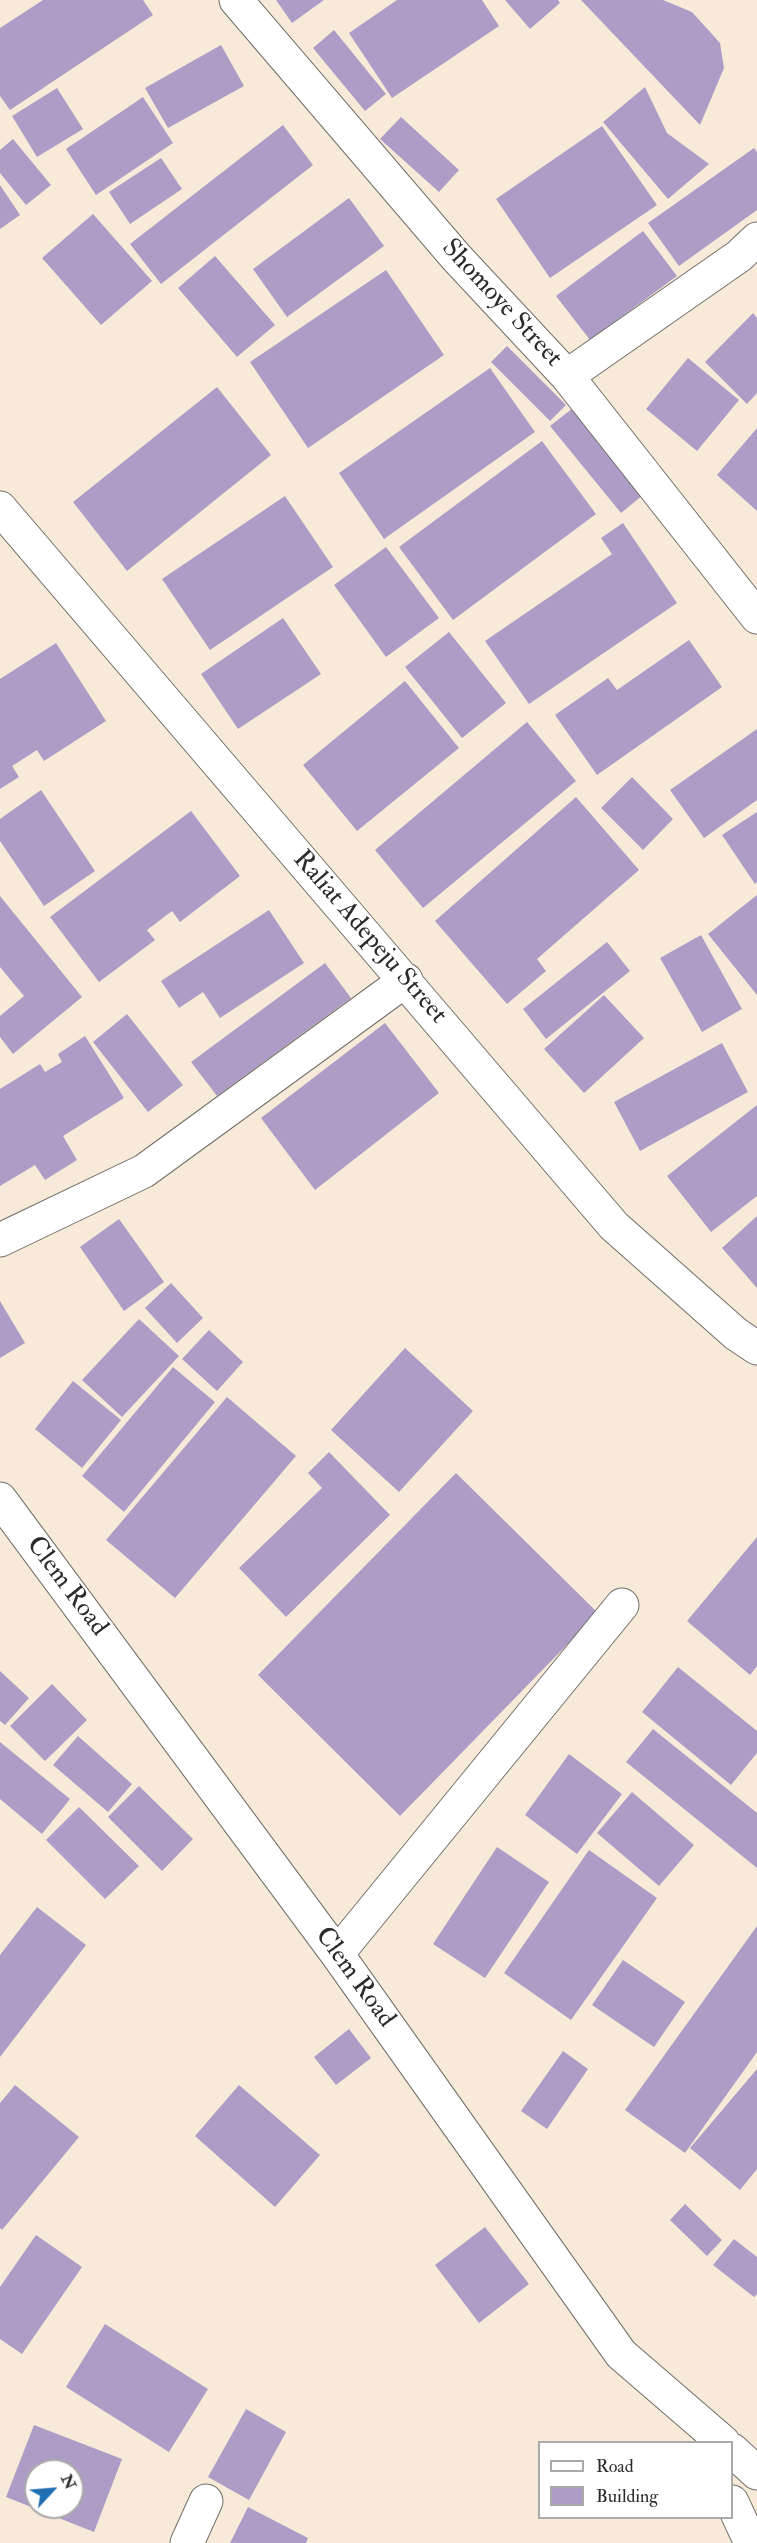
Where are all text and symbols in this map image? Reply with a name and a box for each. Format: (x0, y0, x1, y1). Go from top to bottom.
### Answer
street label: Shomoye Street (434, 234, 568, 374)
street label: Raliat Adepeju Street (285, 845, 453, 1031)
street label: Clem Road (18, 1531, 114, 1643)
street label: Clem Road (307, 1922, 401, 2034)
legend (538, 2441, 733, 2519)
text: Road (596, 2455, 634, 2478)
north arrow (24, 2459, 84, 2519)
text: N (56, 2471, 81, 2493)
text: Building (596, 2485, 658, 2508)

